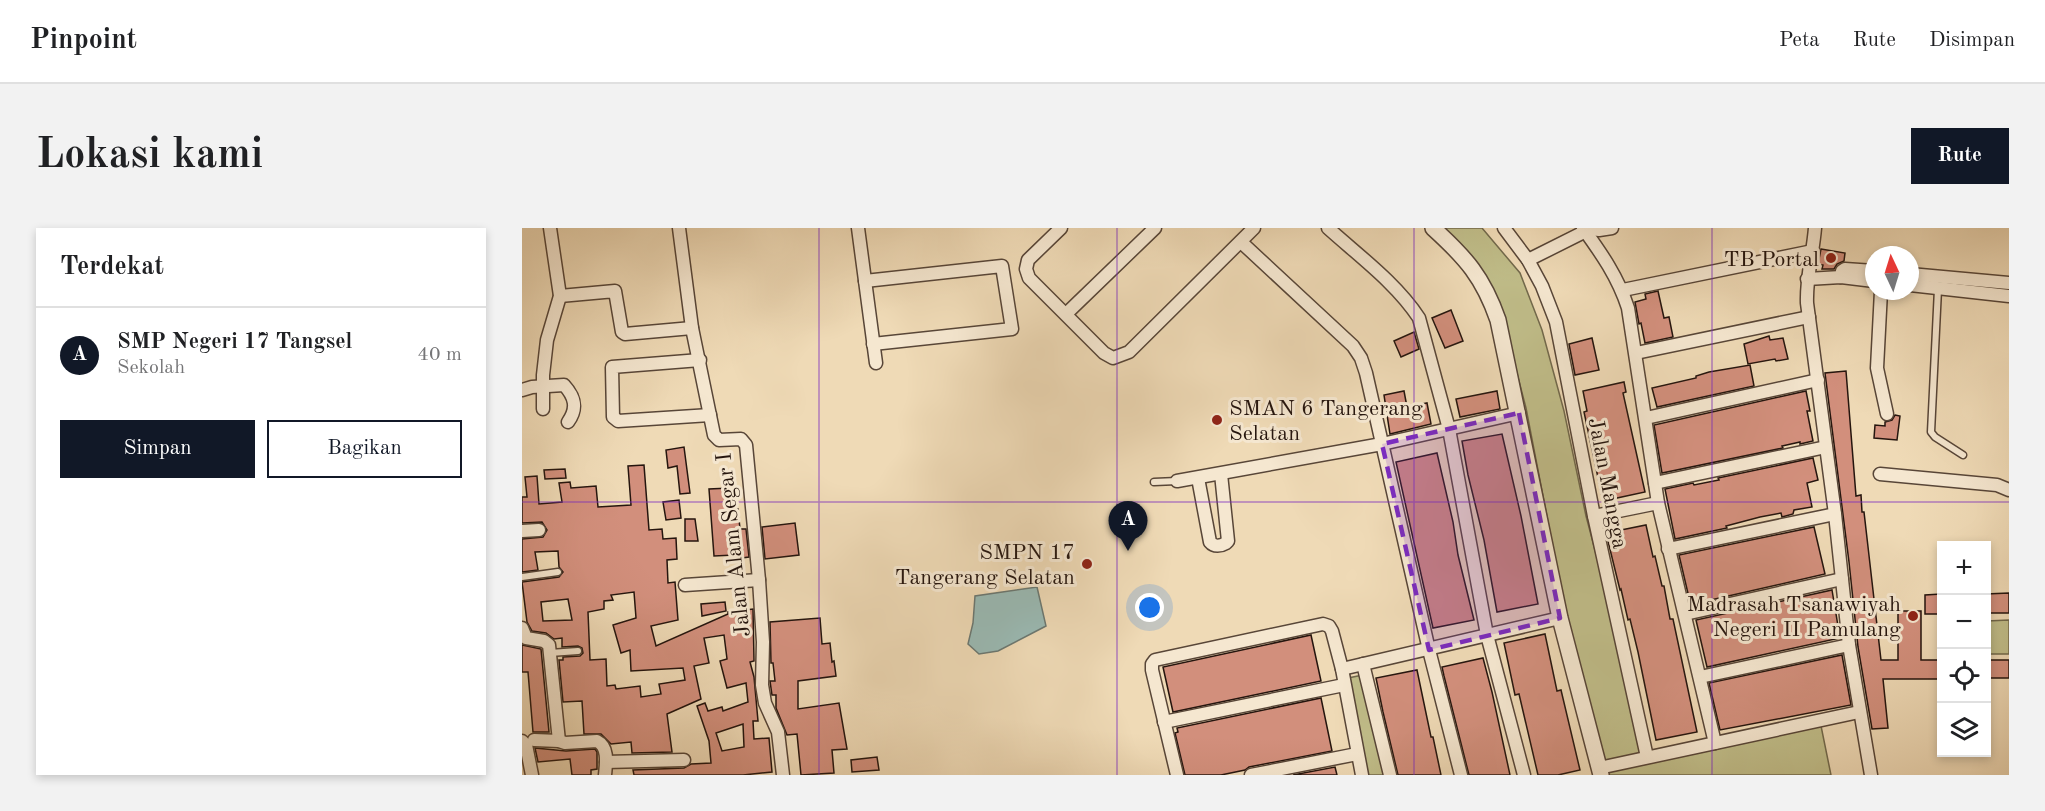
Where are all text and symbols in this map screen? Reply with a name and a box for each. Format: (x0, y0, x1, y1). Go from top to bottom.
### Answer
text: Pinpoint (30, 27, 137, 55)
text: Peta (1779, 30, 1820, 51)
text: Rute (1853, 30, 1896, 51)
text: Disimpan (1929, 30, 2015, 51)
button: Rute (1911, 128, 2009, 184)
text: Lokasi kami (36, 135, 263, 177)
north arrow (1865, 246, 1919, 300)
place label: TB Portal (1724, 249, 1819, 271)
marker: TB Portal (1824, 251, 1838, 265)
text: Terdekat (60, 254, 164, 280)
text: SMP Negeri 17 Tangsel (117, 331, 352, 353)
text: A (72, 345, 87, 365)
text: 40 m (417, 345, 462, 365)
text: Sekolah (117, 358, 185, 378)
place label: SMAN 6 Tangerang Selatan (1229, 398, 1423, 445)
marker: SMAN 6 Tangerang Selatan (1210, 413, 1224, 427)
street label: Jalan Mangga (1584, 416, 1631, 551)
button: Simpan (60, 420, 255, 478)
button: Bagikan (267, 420, 462, 478)
street label: Jalan Alam Segar I (713, 452, 755, 638)
pin: A (1108, 502, 1148, 551)
map controls (1937, 541, 1991, 757)
button: + (1937, 541, 1991, 595)
place label: SMPN 17 Tangerang Selatan (895, 542, 1075, 589)
marker: SMPN 17 Tangerang Selatan (1080, 557, 1094, 571)
your location (1135, 593, 1164, 622)
place label: Madrasah Tsanawiyah Negeri II Pamulang (1687, 594, 1901, 641)
button: − (1937, 595, 1991, 649)
marker: Madrasah Tsanawiyah Negeri II Pamulang (1906, 609, 1920, 623)
button: locate (1937, 649, 1991, 703)
button: layers (1937, 703, 1991, 757)

